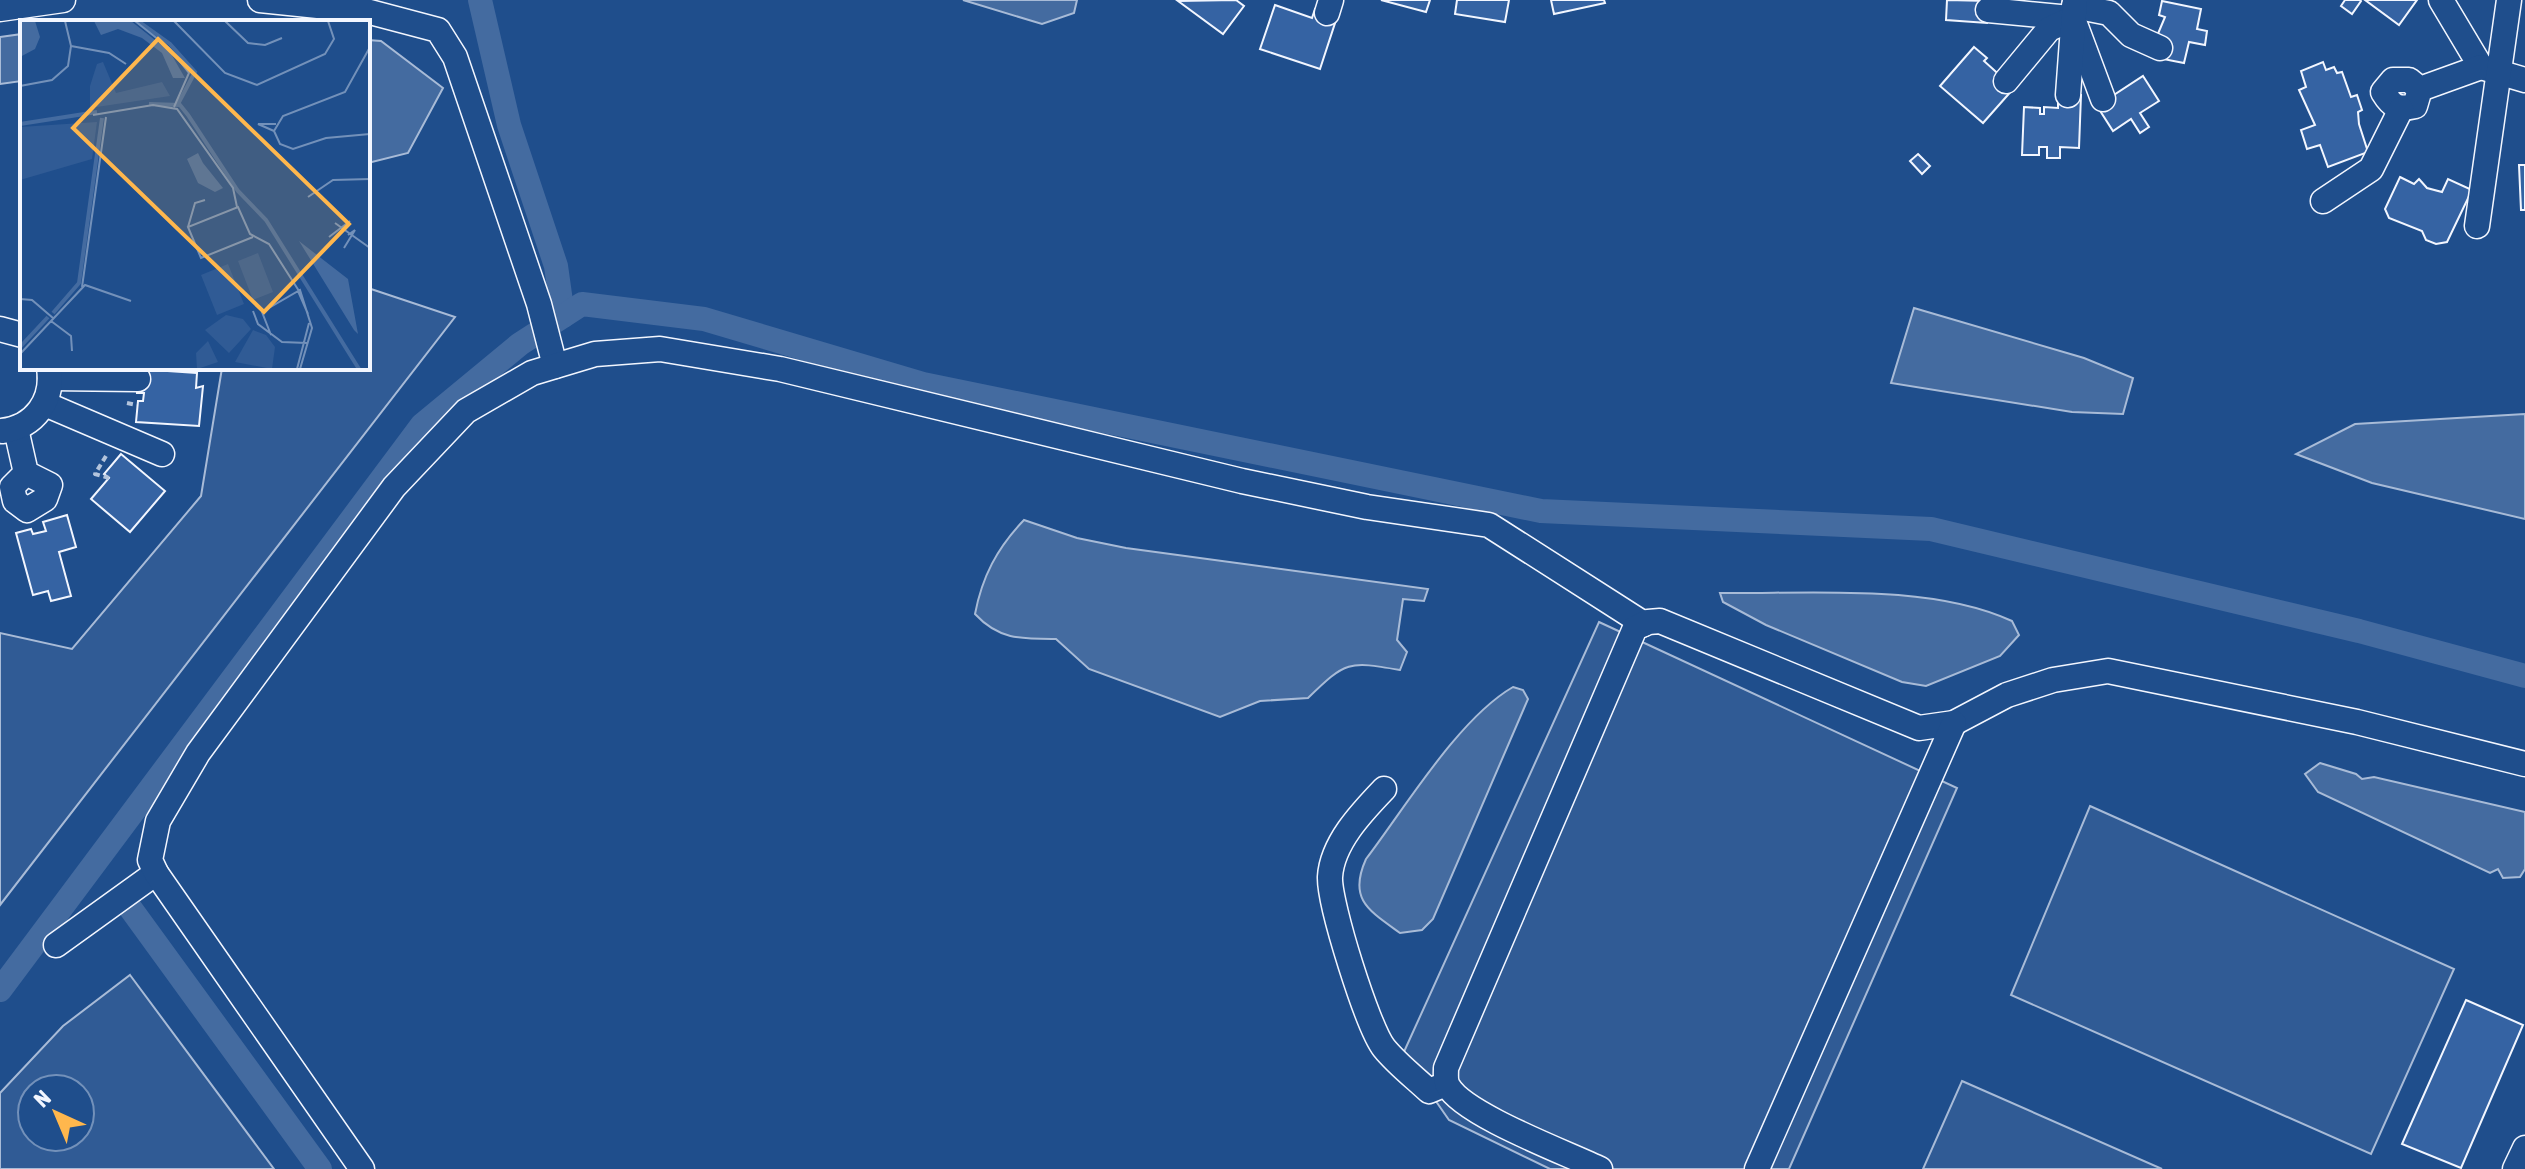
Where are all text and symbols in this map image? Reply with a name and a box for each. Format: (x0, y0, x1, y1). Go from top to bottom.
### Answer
inset map (20, 20, 370, 370)
north arrow (16, 1073, 96, 1153)
text: N (28, 1085, 56, 1112)

